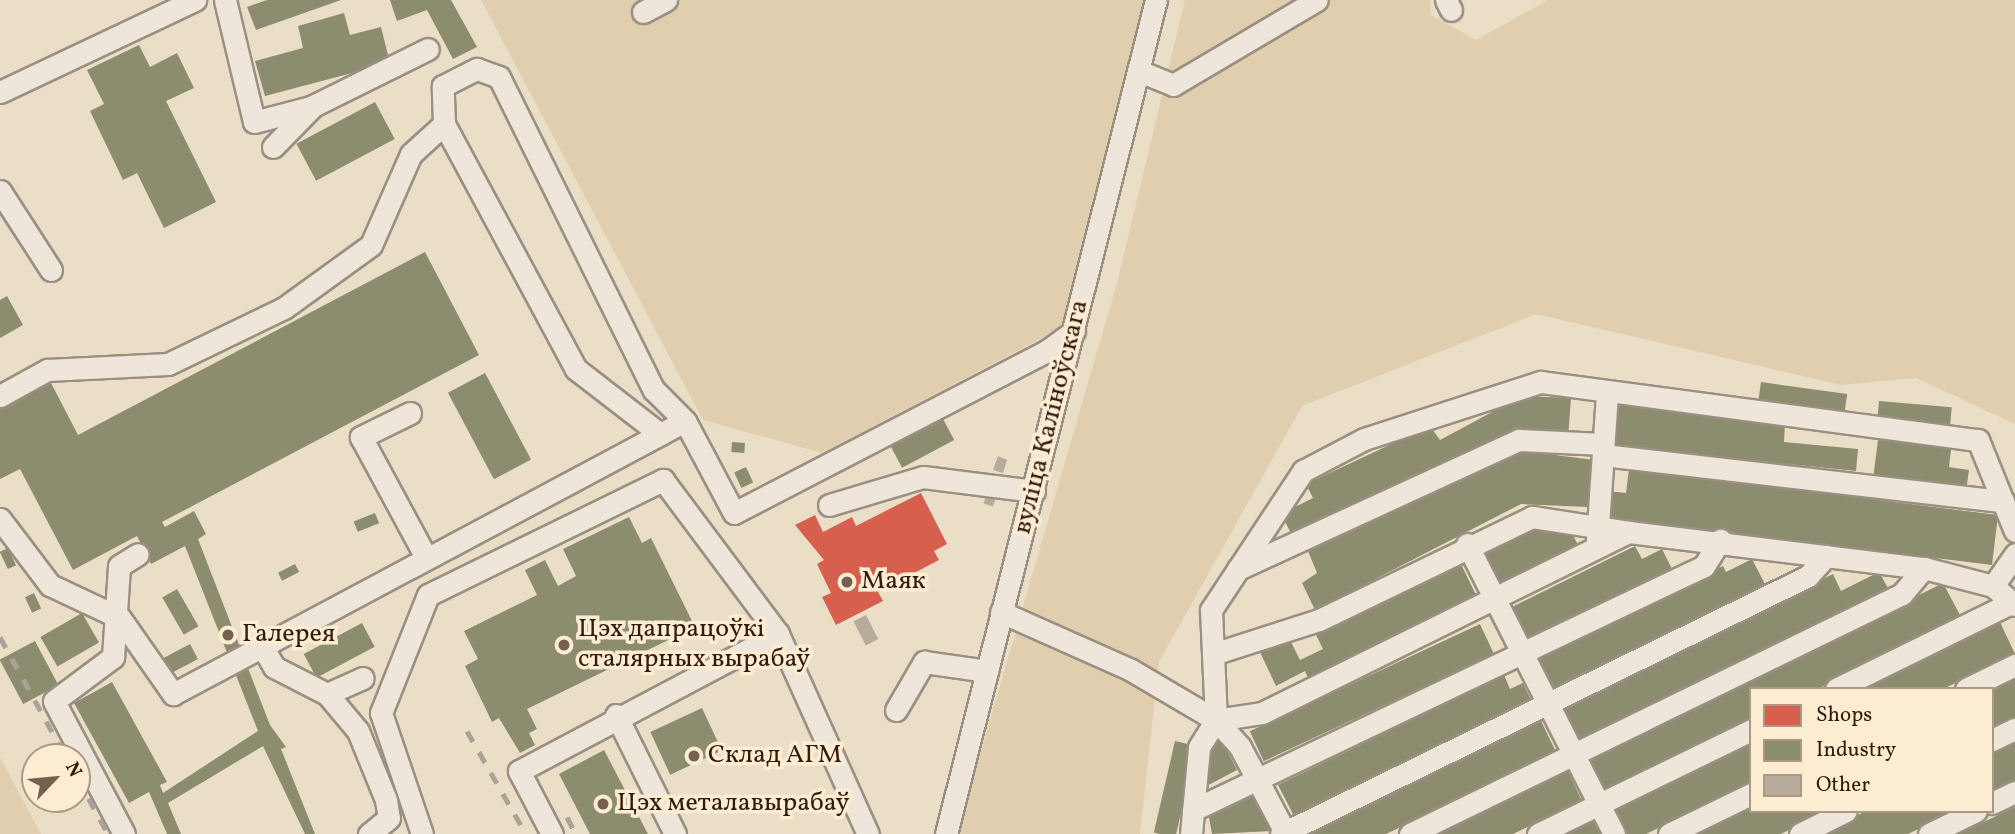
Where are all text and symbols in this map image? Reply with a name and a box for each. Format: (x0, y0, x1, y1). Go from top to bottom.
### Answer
street label: вуліца Каліноўскага (1008, 297, 1096, 537)
place label: Маяк (861, 566, 926, 598)
marker: Маяк (839, 574, 855, 590)
place label: Цэх дапрацоўкі сталярных вырабаў (578, 614, 810, 676)
place label: Галерея (242, 619, 335, 651)
marker: Галерея (220, 627, 236, 643)
marker: Цэх дапрацоўкі сталярных вырабаў (556, 637, 572, 653)
legend (1749, 687, 1994, 813)
text: Shops (1816, 701, 1872, 730)
text: Industry (1816, 736, 1896, 765)
place label: Склад АГМ (708, 740, 842, 772)
north arrow (21, 743, 91, 813)
marker: Склад АГМ (686, 748, 702, 764)
text: N (58, 758, 88, 782)
text: Other (1816, 771, 1870, 800)
place label: Цэх металавырабаў (617, 788, 850, 820)
marker: Цэх металавырабаў (595, 796, 611, 812)

